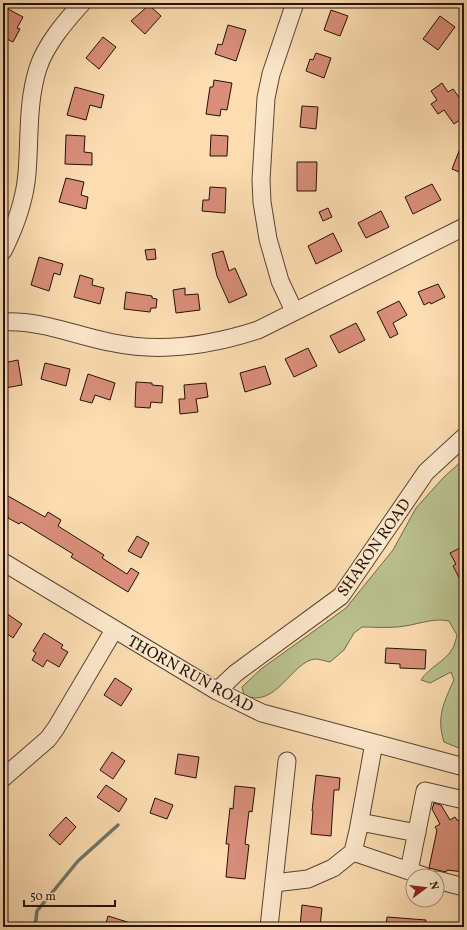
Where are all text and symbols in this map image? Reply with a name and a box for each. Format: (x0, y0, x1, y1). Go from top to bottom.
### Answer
street label: SHARON ROAD (333, 494, 417, 602)
street label: THORN RUN ROAD (123, 631, 257, 719)
north arrow (405, 868, 445, 908)
text: N (425, 880, 441, 892)
scale bar (24, 882, 115, 908)
text: 50 m (30, 889, 56, 905)

